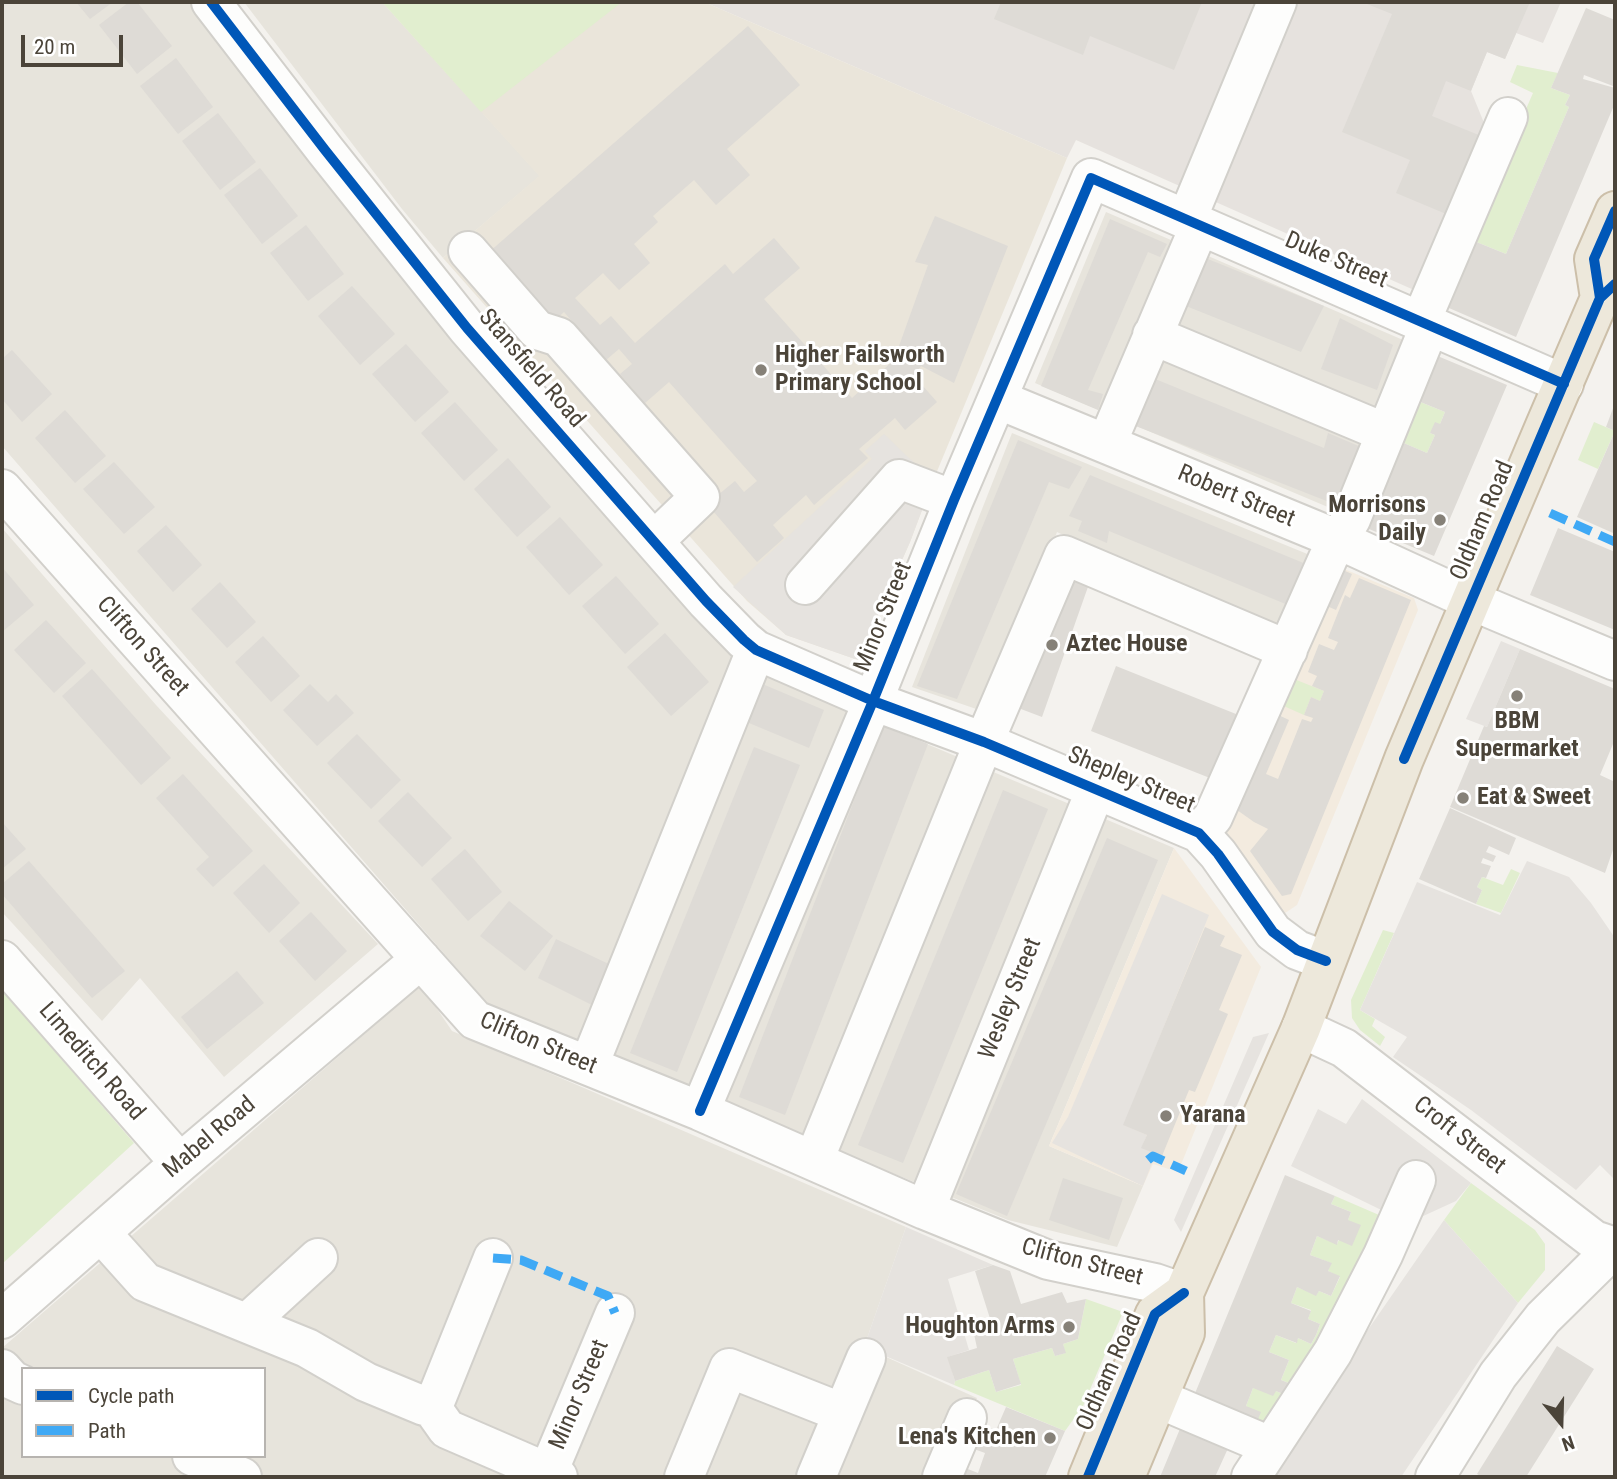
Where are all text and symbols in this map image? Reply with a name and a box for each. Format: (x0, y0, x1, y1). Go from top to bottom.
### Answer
scale bar (24, 21, 126, 65)
text: 20 m (34, 35, 75, 59)
street label: Duke Street (1280, 226, 1392, 296)
street label: Stansfield Road (472, 304, 590, 434)
place label: Higher Failsworth Primary School (775, 342, 945, 398)
marker: Higher Failsworth Primary School (753, 362, 769, 378)
street label: Oldham Road (1445, 457, 1521, 585)
street label: Robert Street (1173, 459, 1299, 535)
place label: Morrisons Daily (1328, 492, 1426, 548)
marker: Morrisons Daily (1432, 512, 1448, 528)
street label: Minor Street (849, 558, 919, 676)
street label: Clifton Street (90, 591, 194, 703)
place label: Aztec House (1066, 631, 1188, 659)
marker: Aztec House (1044, 637, 1060, 653)
marker: BBM Supermarket (1509, 688, 1525, 704)
place label: BBM Supermarket (1455, 708, 1579, 764)
street label: Shepley Street (1063, 741, 1199, 821)
place label: Eat & Sweet (1477, 784, 1591, 812)
marker: Eat & Sweet (1455, 790, 1471, 806)
street label: Wesley Street (974, 934, 1048, 1064)
street label: Limeditch Road (32, 997, 150, 1127)
street label: Clifton Street (475, 1006, 601, 1082)
street label: Mabel Road (158, 1091, 262, 1185)
street label: Croft Street (1407, 1091, 1511, 1181)
place label: Yarana (1180, 1102, 1246, 1130)
marker: Yarana (1158, 1108, 1174, 1124)
street label: Clifton Street (1018, 1233, 1146, 1293)
street label: Oldham Road (1071, 1308, 1149, 1436)
place label: Houghton Arms (905, 1313, 1055, 1341)
marker: Houghton Arms (1061, 1319, 1077, 1335)
street label: Minor Street (544, 1336, 616, 1454)
legend (21, 1367, 266, 1458)
text: Cycle path (88, 1384, 174, 1408)
north arrow (1526, 1388, 1596, 1458)
text: Path (88, 1419, 126, 1443)
place label: Lena's Kitchen (898, 1424, 1036, 1452)
marker: Lena's Kitchen (1042, 1430, 1058, 1446)
text: N (1559, 1431, 1577, 1456)

